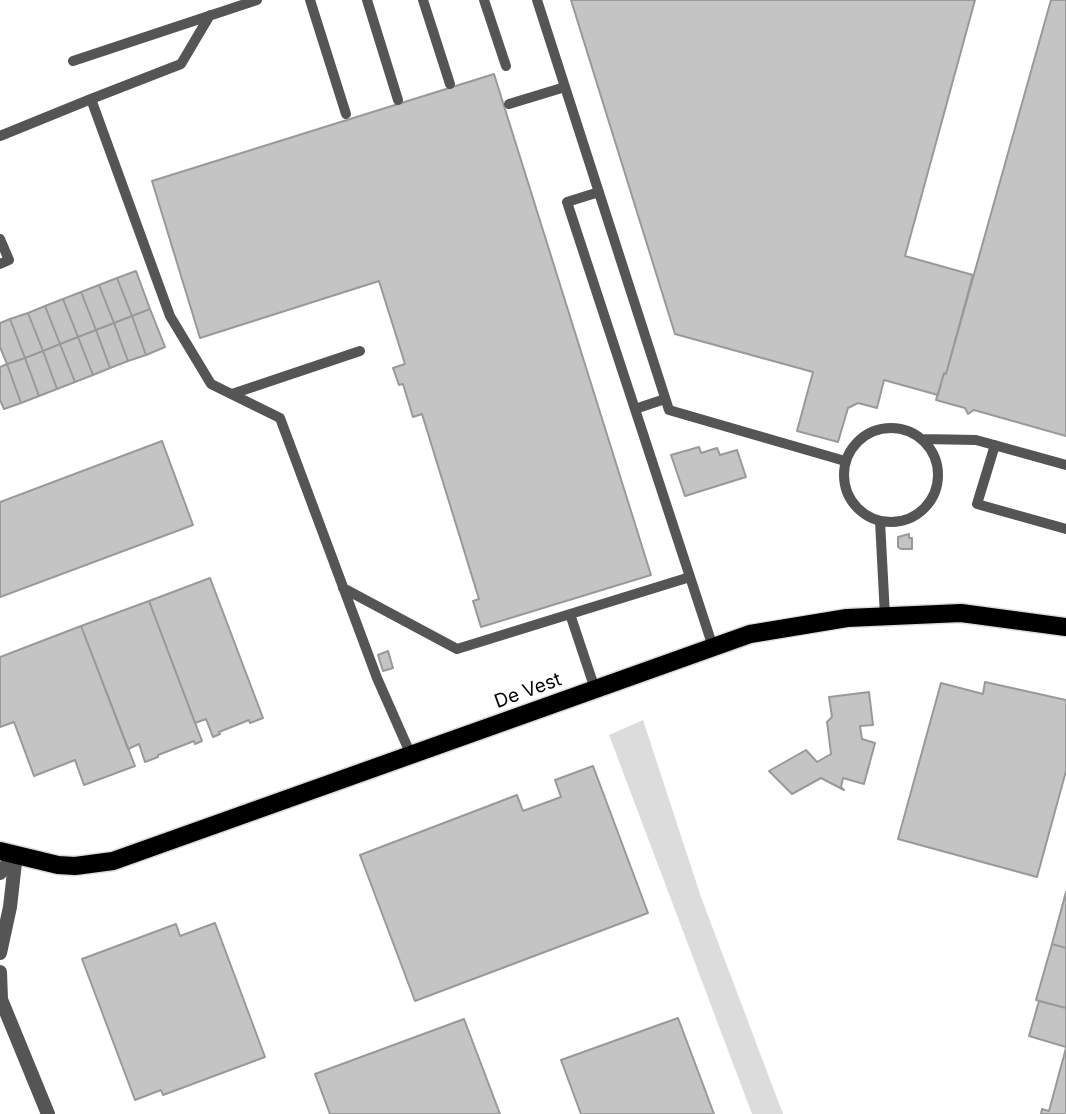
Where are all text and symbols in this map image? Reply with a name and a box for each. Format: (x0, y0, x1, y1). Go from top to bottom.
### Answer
street label: De Vest (491, 668, 565, 714)

